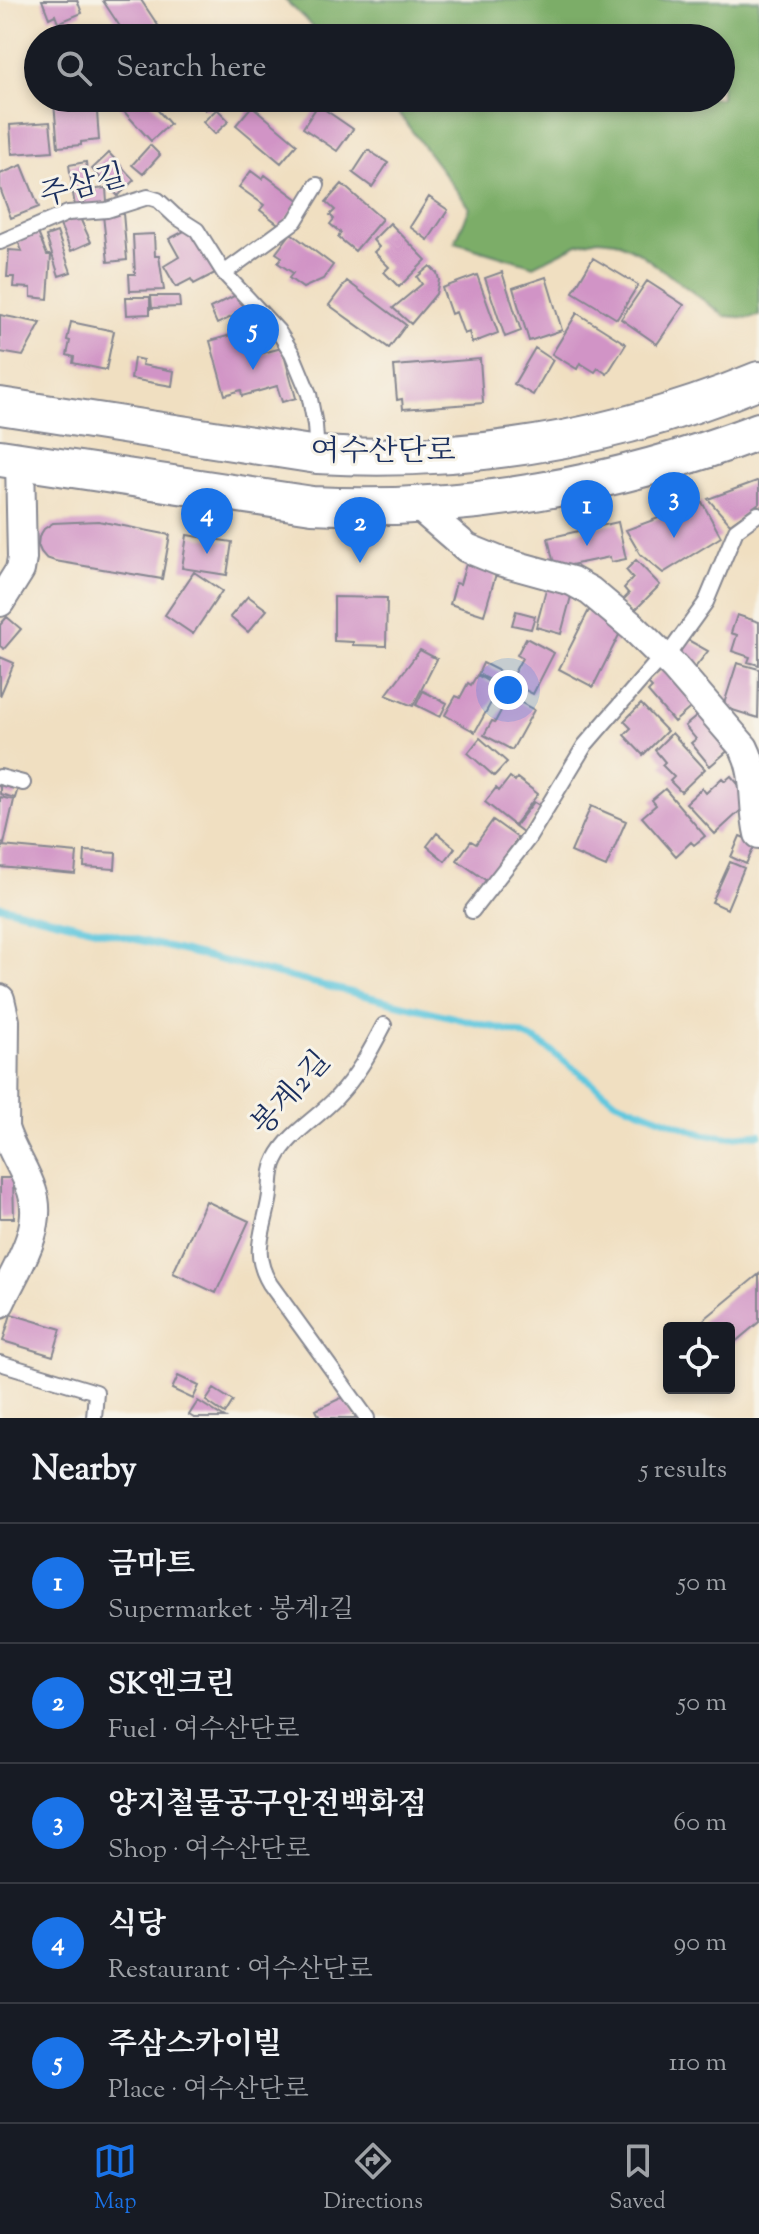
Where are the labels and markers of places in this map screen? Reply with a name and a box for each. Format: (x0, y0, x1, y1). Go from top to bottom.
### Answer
pin: 5 (227, 304, 279, 370)
pin: 3 (648, 472, 700, 538)
pin: 1 (561, 480, 613, 546)
pin: 4 (181, 488, 233, 554)
pin: 2 (334, 497, 386, 563)

